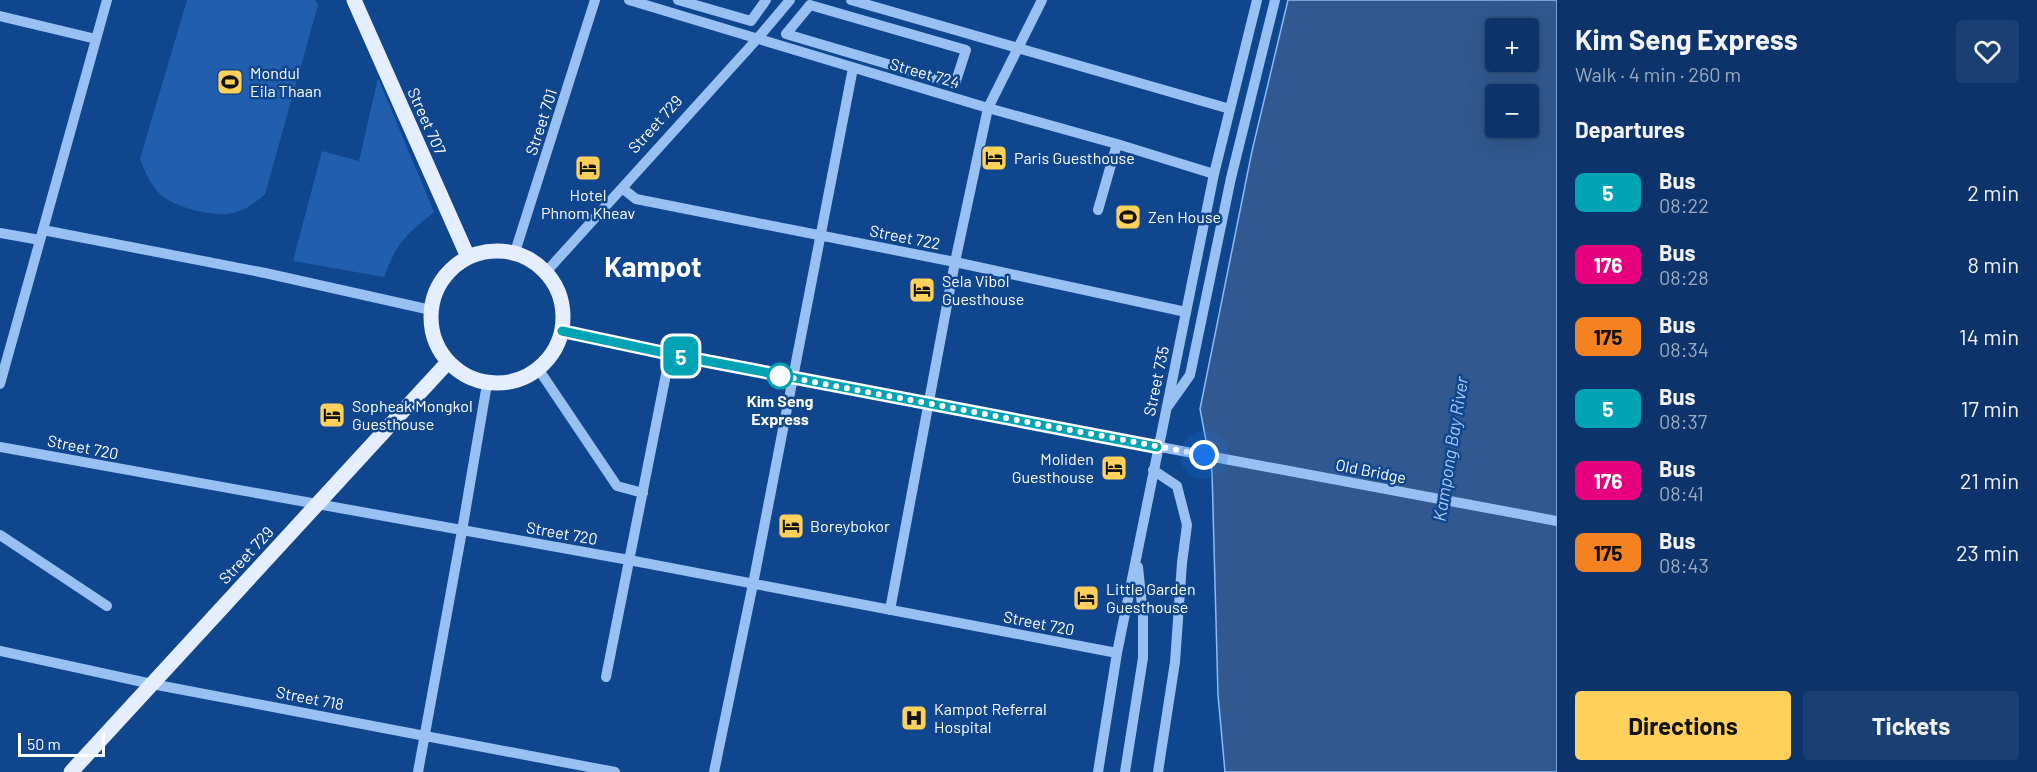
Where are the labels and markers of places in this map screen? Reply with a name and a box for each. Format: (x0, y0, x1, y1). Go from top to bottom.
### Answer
place label: Mondul Eila Thaan (250, 63, 322, 100)
sports icon: Mondul Eila Thaan (215, 67, 245, 97)
hotel icon: Paris Guesthouse (979, 143, 1009, 173)
place label: Paris Guesthouse (1014, 148, 1135, 167)
hotel icon: Hotel Phnom Kheav (573, 153, 603, 183)
place label: Hotel Phnom Kheav (541, 185, 635, 222)
sports icon: Zen House (1113, 202, 1143, 232)
place label: Zen House (1148, 207, 1221, 226)
place label: Sela Vibol Guesthouse (942, 271, 1024, 308)
hotel icon: Sela Vibol Guesthouse (907, 275, 937, 305)
marker: Kim Seng Express (767, 363, 793, 389)
place label: Kim Seng Express (747, 391, 813, 428)
place label: Sopheak Mongkol Guesthouse (352, 396, 473, 433)
hotel icon: Sopheak Mongkol Guesthouse (317, 400, 347, 430)
place label: Moliden Guesthouse (1012, 449, 1094, 486)
hotel icon: Moliden Guesthouse (1099, 453, 1129, 483)
hotel icon: Boreybokor (776, 511, 806, 541)
place label: Boreybokor (810, 516, 890, 535)
place label: Little Garden Guesthouse (1106, 579, 1196, 616)
hotel icon: Little Garden Guesthouse (1071, 583, 1101, 613)
place label: Kampot Referral Hospital (934, 699, 1047, 736)
hospital icon: Kampot Referral Hospital (899, 703, 929, 733)

